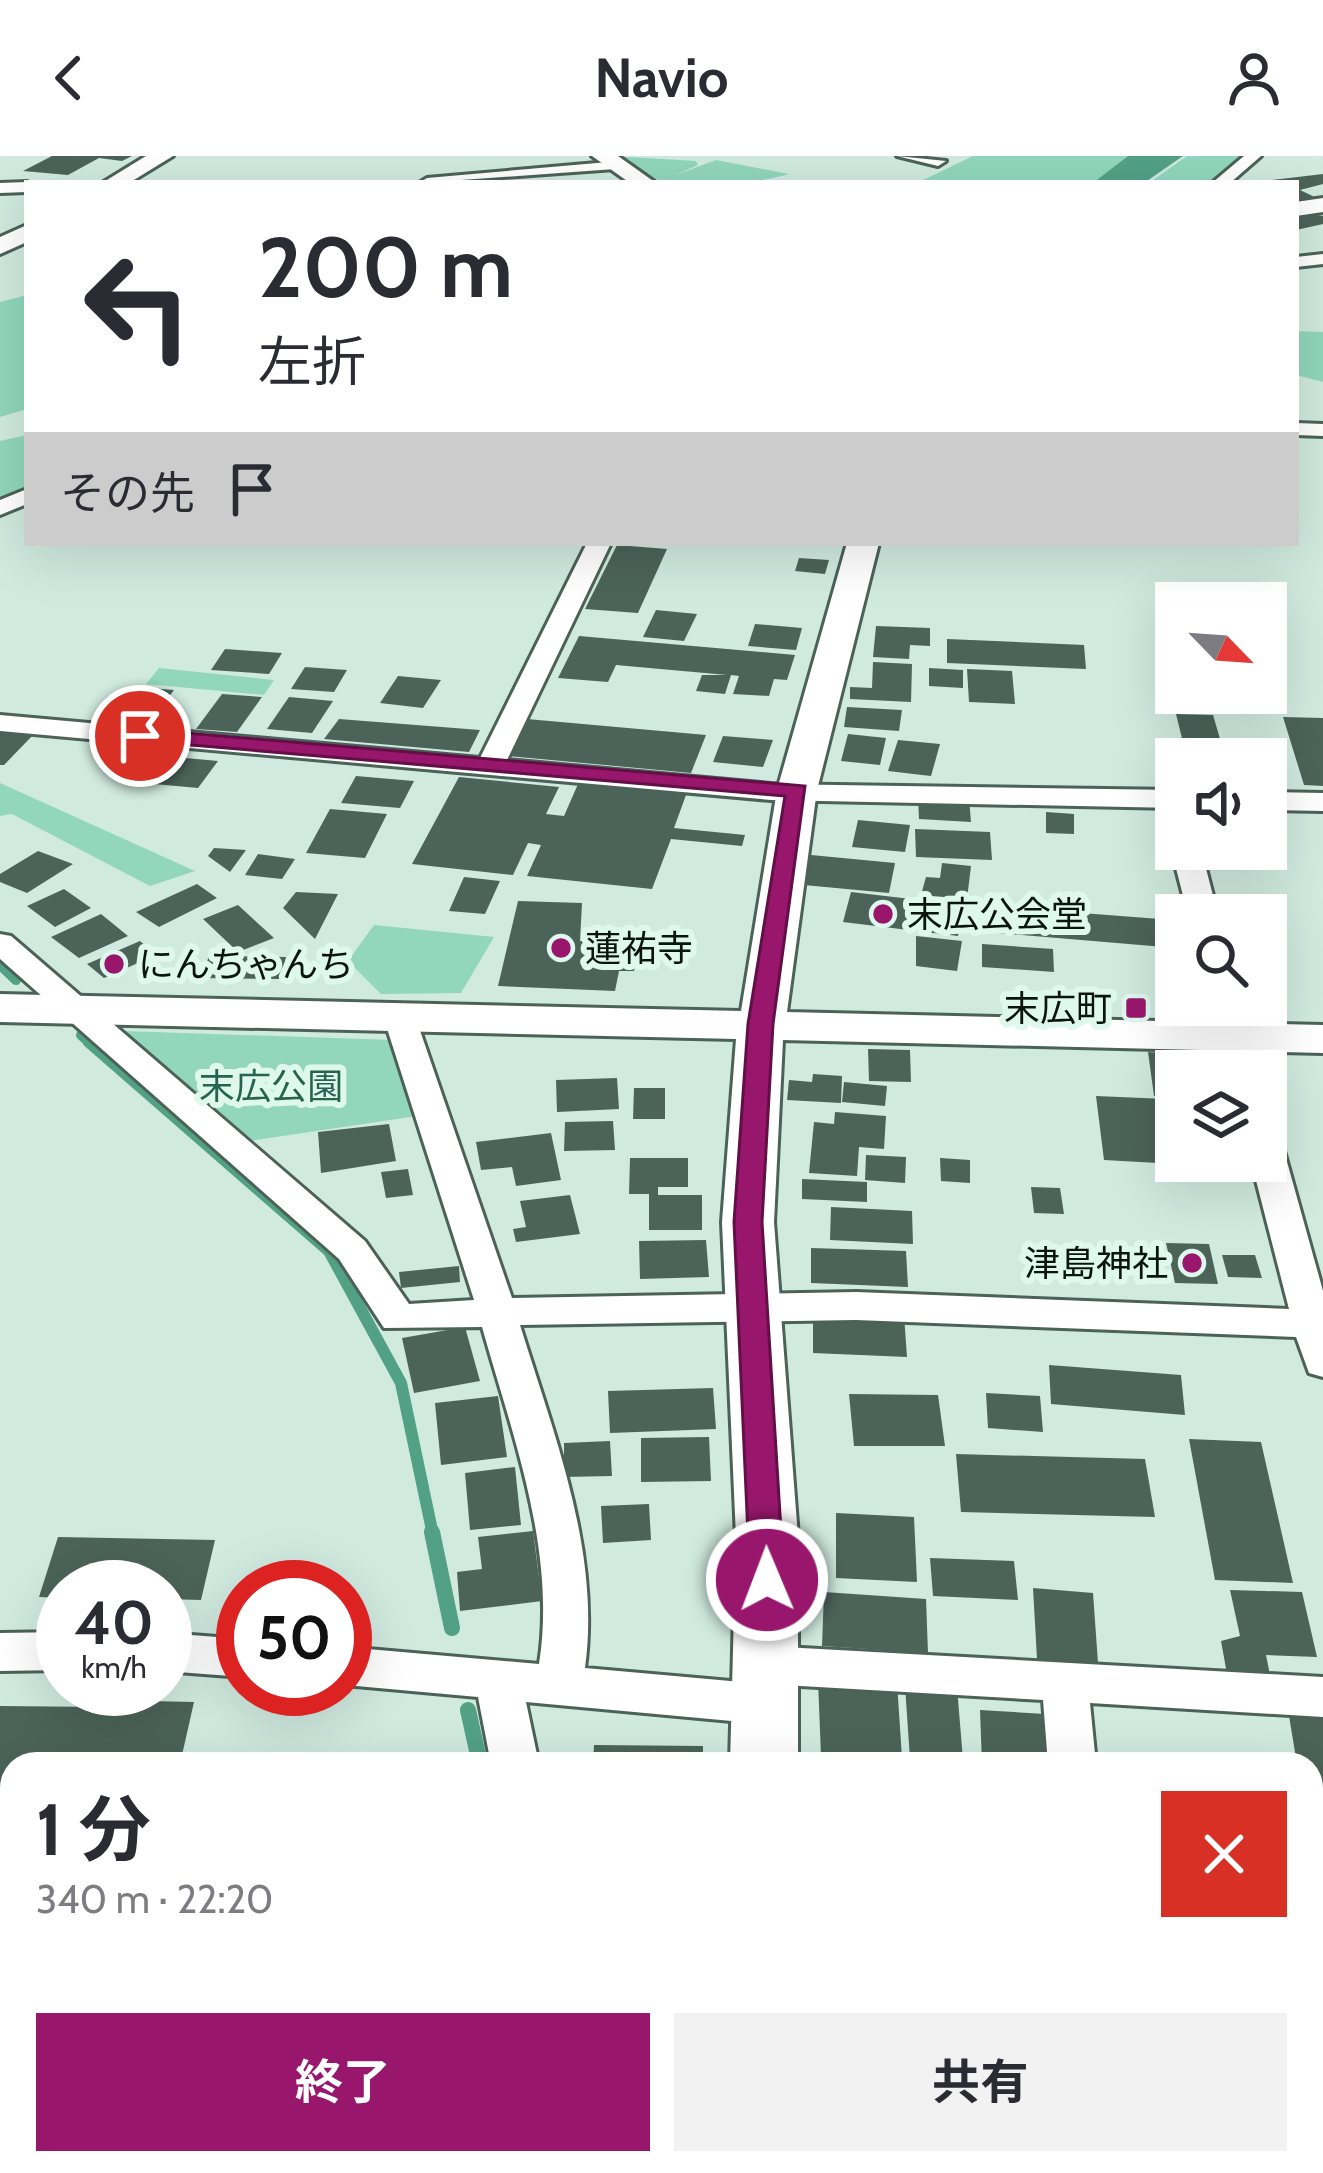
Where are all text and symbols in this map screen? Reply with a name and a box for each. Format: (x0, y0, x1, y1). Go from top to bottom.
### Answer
icon: back (36, 45, 102, 111)
text: Navio (594, 45, 729, 111)
icon: person (1221, 45, 1287, 111)
text: 200 m (258, 216, 513, 318)
icon: left (60, 228, 216, 384)
text: 左折 (258, 329, 366, 395)
icon: arrive (219, 456, 285, 522)
text: その先 (60, 466, 195, 520)
north arrow (1155, 582, 1287, 714)
map controls (1155, 582, 1287, 1182)
pin (89, 685, 191, 787)
icon: arrive (107, 703, 173, 769)
button: sound (1155, 738, 1287, 870)
place label: 末広公会堂 (907, 892, 1087, 936)
button: search (1155, 894, 1287, 1026)
marker: 末広公会堂 (870, 901, 896, 927)
place label: 蓮祐寺 (585, 926, 693, 970)
marker: 蓮祐寺 (548, 935, 574, 961)
place label: にんちゃんち (138, 942, 354, 986)
marker: にんちゃんち (101, 951, 127, 977)
place label: 末広町 (1004, 986, 1112, 1030)
marker: 末広町 (1123, 995, 1149, 1021)
button: layers (1155, 1050, 1287, 1182)
park label: 末広公園 (199, 1064, 343, 1108)
place label: 津島神社 (1024, 1241, 1168, 1285)
marker: 津島神社 (1179, 1250, 1205, 1276)
position arrow (704, 1517, 830, 1643)
speed limit sign: 50 (216, 1560, 372, 1716)
text: 40 (74, 1586, 154, 1659)
text: km/h (81, 1649, 147, 1686)
text: 1 分 (36, 1786, 151, 1873)
button: close (1161, 1791, 1287, 1917)
text: 340 m · 22:20 (36, 1875, 273, 1923)
button: 終了 (36, 2013, 650, 2151)
button: 共有 (674, 2013, 1287, 2151)

